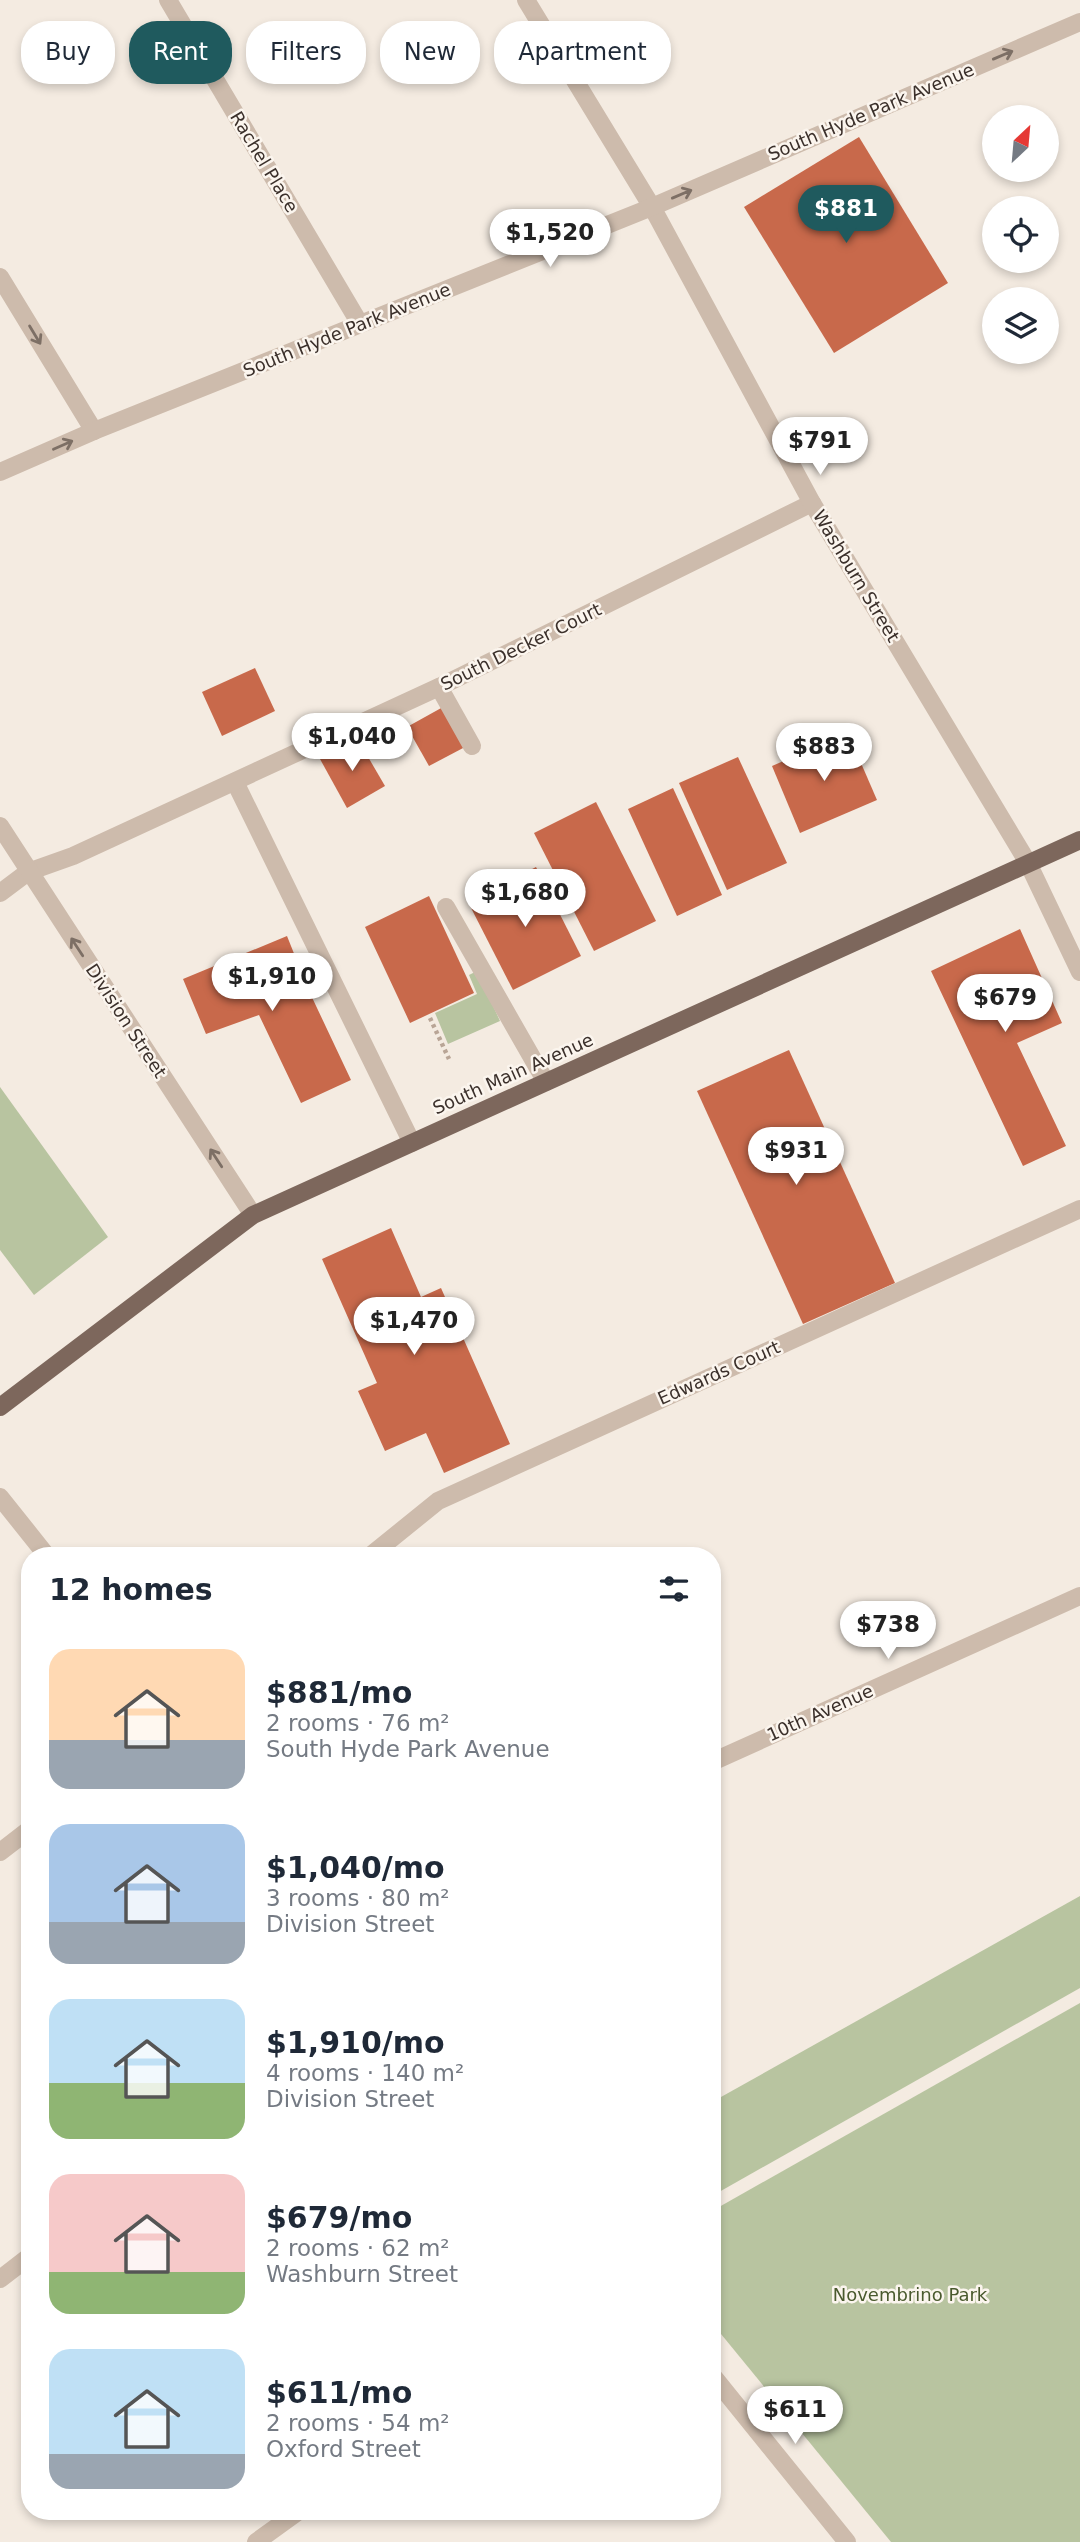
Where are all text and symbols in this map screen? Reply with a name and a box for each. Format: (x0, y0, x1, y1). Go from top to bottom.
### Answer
chip: Buy (21, 21, 115, 84)
chip: Rent (129, 21, 232, 84)
chip: Filters (246, 21, 366, 84)
chip: New (380, 21, 480, 84)
chip: Apartment (494, 21, 671, 84)
one-way arrow (992, 48, 1014, 61)
street label: South Hyde Park Avenue (765, 59, 977, 165)
north arrow (982, 105, 1059, 182)
map controls (982, 105, 1059, 364)
street label: Rachel Place (226, 107, 303, 216)
pin: $881 (805, 186, 887, 245)
one-way arrow (671, 187, 692, 200)
text: $881 (814, 195, 878, 221)
button: locate (982, 196, 1059, 273)
pin: $1,520 (493, 210, 607, 269)
text: $1,520 (506, 219, 594, 245)
street label: South Hyde Park Avenue (240, 278, 454, 381)
button: layers (982, 287, 1059, 364)
one-way arrow (29, 325, 43, 345)
pin: $791 (779, 418, 861, 477)
text: $791 (788, 427, 852, 453)
one-way arrow (51, 438, 73, 451)
street label: Washburn Street (809, 506, 904, 646)
street label: South Decker Court (437, 598, 605, 695)
pin: $1,040 (295, 714, 409, 773)
text: $1,040 (308, 723, 396, 749)
pin: $883 (783, 724, 865, 783)
text: $883 (792, 733, 856, 759)
pin: $1,680 (468, 870, 582, 929)
text: $1,680 (481, 879, 569, 905)
one-way arrow (70, 938, 84, 958)
pin: $1,910 (215, 954, 329, 1013)
street label: Division Street (82, 960, 171, 1082)
text: $1,910 (228, 963, 316, 989)
pin: $679 (964, 974, 1046, 1034)
text: $679 (973, 984, 1037, 1010)
street label: South Main Avenue (429, 1029, 596, 1118)
pin: $931 (755, 1128, 837, 1187)
text: $931 (764, 1137, 828, 1163)
one-way arrow (209, 1149, 223, 1168)
pin: $1,470 (357, 1298, 471, 1357)
text: $1,470 (370, 1307, 458, 1333)
street label: Edwards Court (654, 1336, 783, 1409)
icon: filters (655, 1570, 693, 1608)
text: 12 homes (49, 1572, 213, 1607)
pin: $738 (847, 1602, 929, 1661)
text: $738 (856, 1611, 920, 1637)
text: $881/mo (266, 1675, 412, 1710)
icon: home (105, 1677, 189, 1761)
street label: 10th Avenue (763, 1680, 876, 1745)
text: 2 rooms · 76 m² (266, 1710, 450, 1736)
text: South Hyde Park Avenue (266, 1736, 550, 1762)
text: $1,040/mo (266, 1850, 445, 1885)
icon: home (105, 1852, 189, 1936)
text: 3 rooms · 80 m² (266, 1885, 450, 1911)
text: Division Street (266, 1911, 434, 1937)
text: $1,910/mo (266, 2025, 445, 2060)
icon: home (105, 2027, 189, 2111)
text: 4 rooms · 140 m² (266, 2060, 464, 2086)
text: Division Street (266, 2086, 434, 2112)
text: $679/mo (266, 2200, 412, 2235)
icon: home (105, 2202, 189, 2286)
text: 2 rooms · 62 m² (266, 2235, 450, 2261)
text: Washburn Street (266, 2261, 458, 2287)
park label: Novembrino Park (833, 2284, 988, 2305)
text: $611/mo (266, 2375, 412, 2410)
icon: home (105, 2377, 189, 2461)
pin: $611 (754, 2386, 836, 2446)
text: $611 (763, 2396, 827, 2422)
text: 2 rooms · 54 m² (266, 2410, 450, 2436)
text: Oxford Street (266, 2436, 421, 2462)

